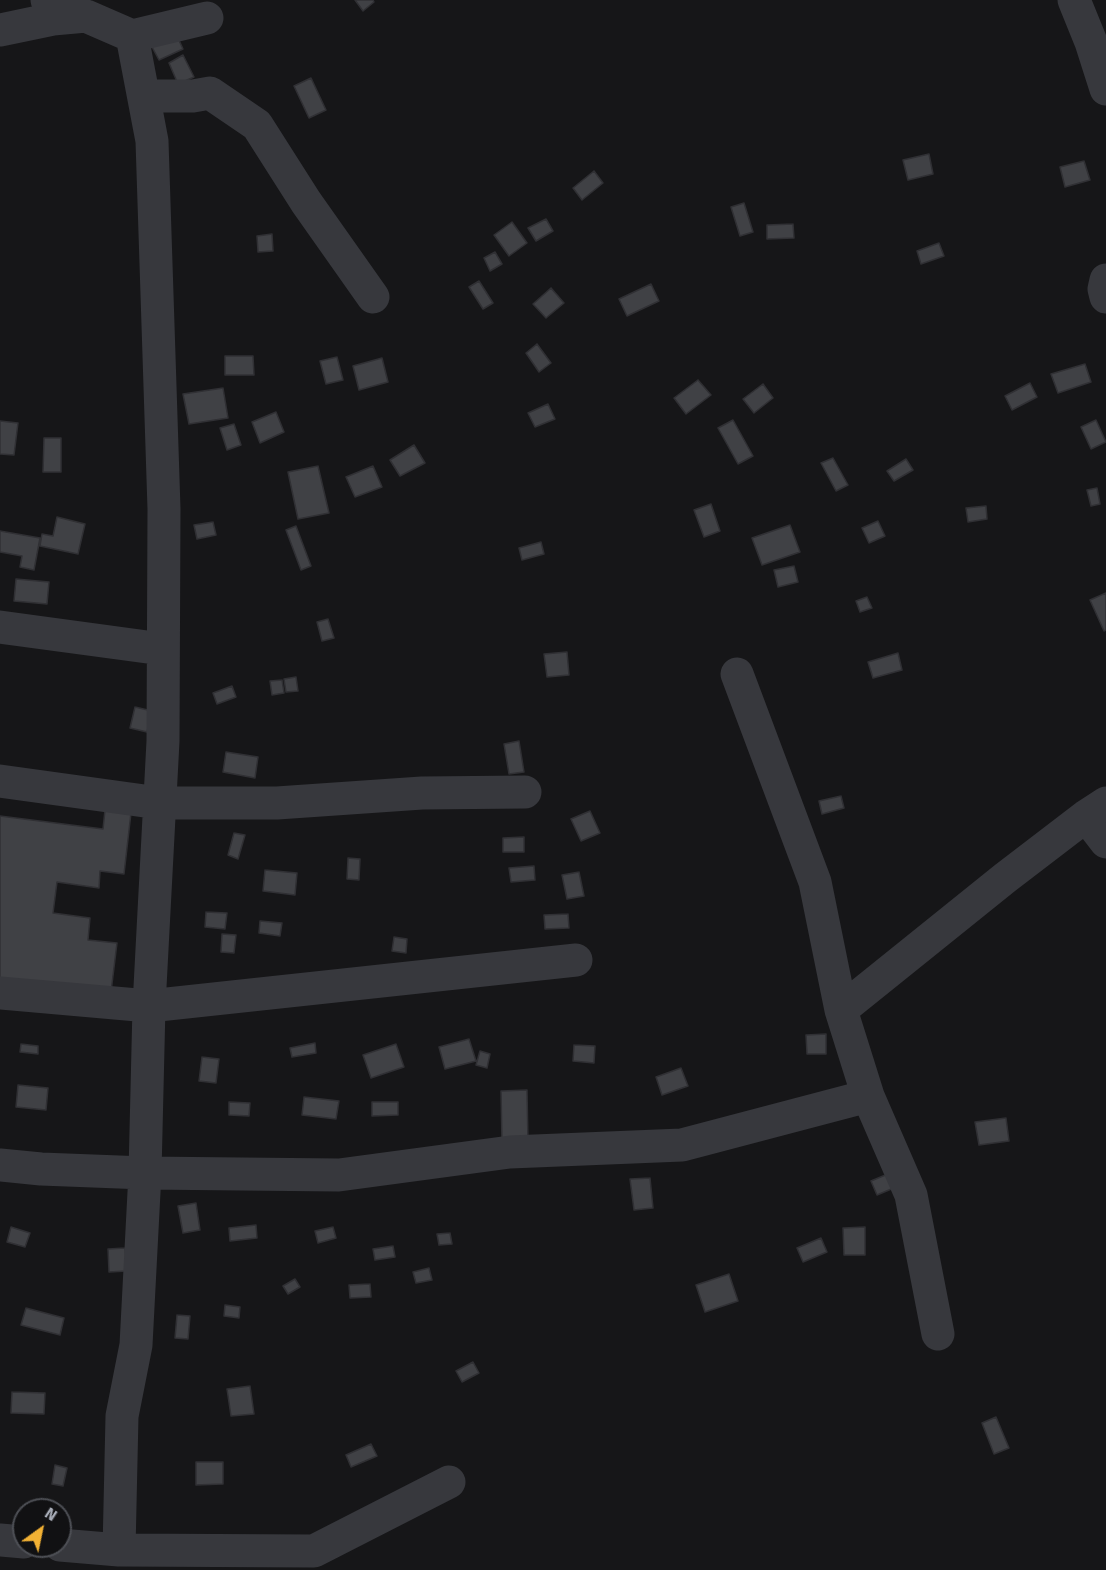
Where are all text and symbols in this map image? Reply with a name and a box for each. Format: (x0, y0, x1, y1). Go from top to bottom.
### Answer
north arrow (12, 1498, 72, 1558)
text: N (41, 1503, 61, 1525)

